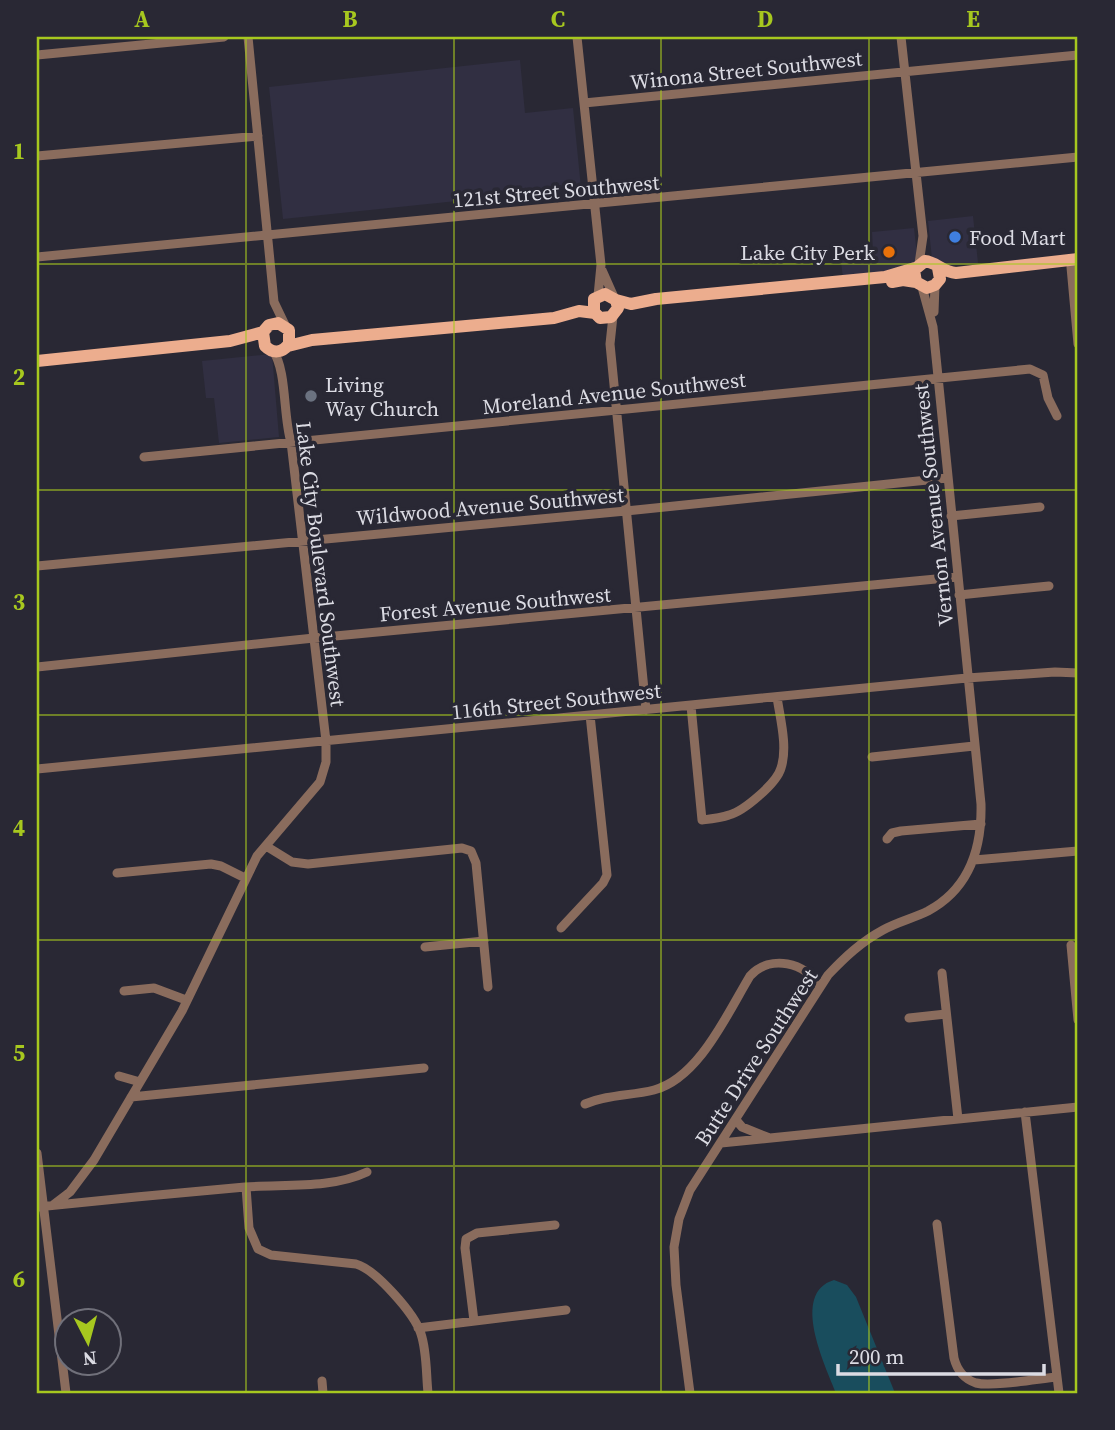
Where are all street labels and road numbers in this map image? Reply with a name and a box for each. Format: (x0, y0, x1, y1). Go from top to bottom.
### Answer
street label: Winona Street Southwest (629, 43, 864, 97)
street label: 121st Street Southwest (452, 168, 660, 214)
street label: Moreland Avenue Southwest (481, 365, 747, 421)
street label: Vernon Avenue Southwest (906, 382, 960, 628)
street label: Lake City Boulevard Southwest (289, 420, 353, 708)
street label: Wildwood Avenue Southwest (355, 480, 625, 532)
street label: Forest Avenue Southwest (378, 579, 612, 629)
street label: 116th Street Southwest (450, 676, 662, 726)
street label: Butte Drive Southwest (688, 963, 824, 1151)

